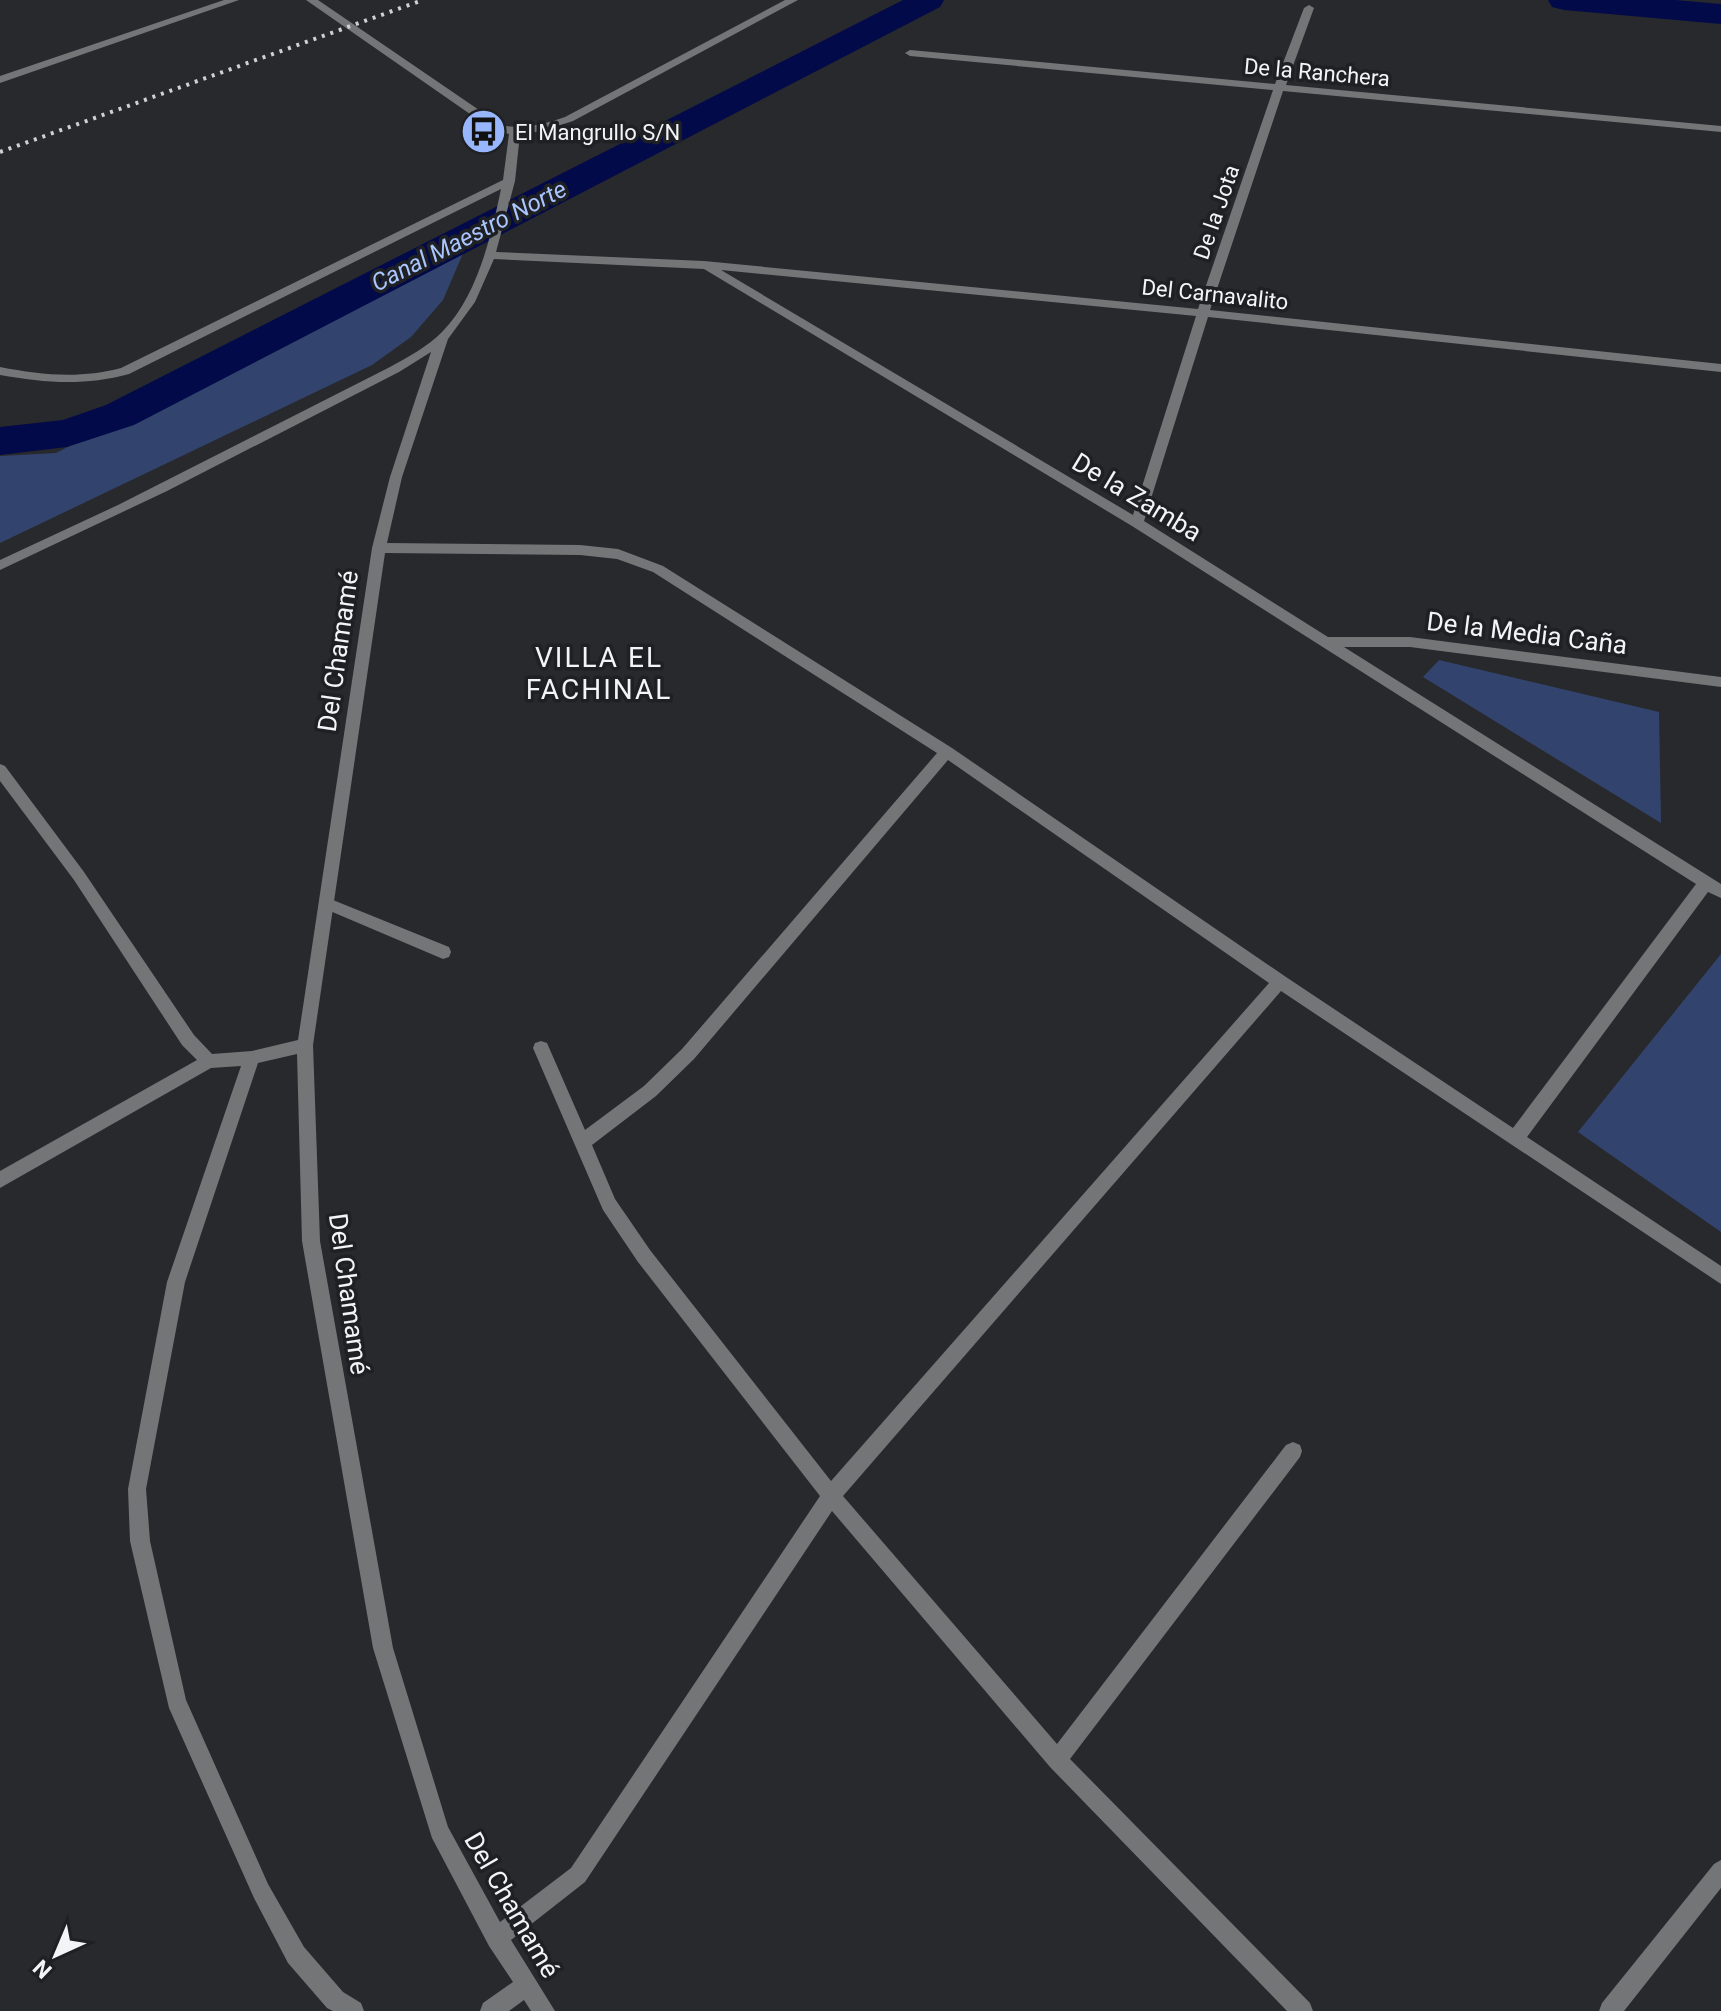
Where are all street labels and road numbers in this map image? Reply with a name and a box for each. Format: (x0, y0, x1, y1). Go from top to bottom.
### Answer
street label: De la Ranchera (1243, 54, 1391, 91)
street label: De la Jota (1189, 162, 1244, 263)
street label: Del Carnavalito (1140, 274, 1289, 315)
street label: De la Zamba (1067, 447, 1207, 547)
street label: Del Chamamé (312, 568, 364, 734)
street label: De la Media Caña (1425, 606, 1629, 660)
street label: Del Chamamé (323, 1211, 375, 1377)
street label: Del Chamamé (458, 1827, 566, 1983)

